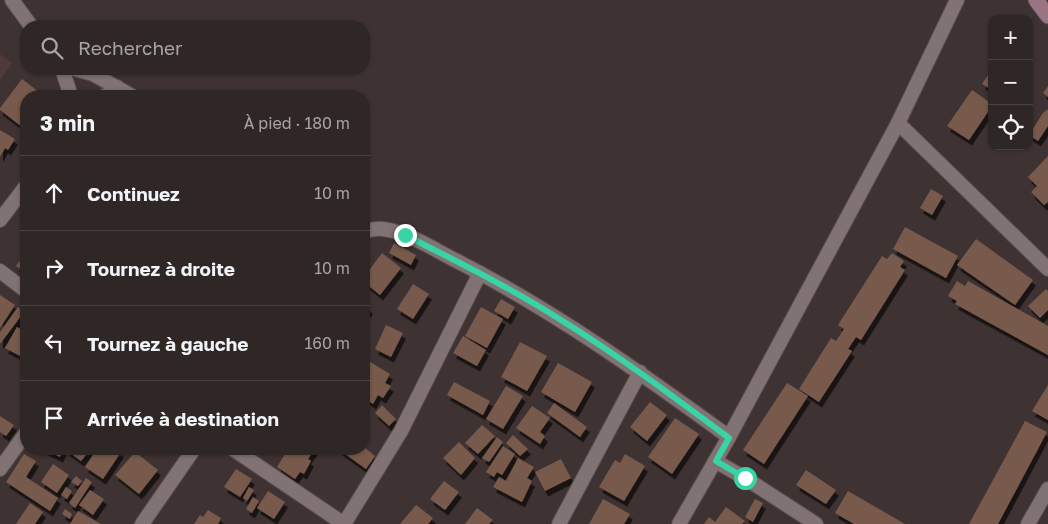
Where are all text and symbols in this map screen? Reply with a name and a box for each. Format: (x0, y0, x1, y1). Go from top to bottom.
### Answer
map controls (988, 15, 1033, 150)
button: + (988, 15, 1033, 60)
search box (20, 20, 370, 75)
icon: search (38, 34, 66, 62)
text: Rechercher (78, 36, 183, 59)
button: − (988, 60, 1033, 105)
button: locate (988, 105, 1033, 150)
text: 3 min (40, 110, 95, 136)
text: À pied · 180 m (244, 113, 350, 133)
icon: ahead (40, 179, 68, 207)
text: Continuez (87, 182, 180, 205)
text: 10 m (314, 183, 350, 203)
route end (394, 224, 417, 247)
icon: right (40, 254, 68, 282)
text: Tournez à droite (87, 257, 235, 280)
text: 10 m (314, 258, 350, 278)
icon: left (40, 329, 68, 357)
text: Tournez à gauche (87, 332, 248, 355)
text: 160 m (304, 333, 350, 353)
icon: arrive (40, 404, 68, 432)
text: Arrivée à destination (87, 407, 279, 430)
route start (734, 467, 757, 490)

